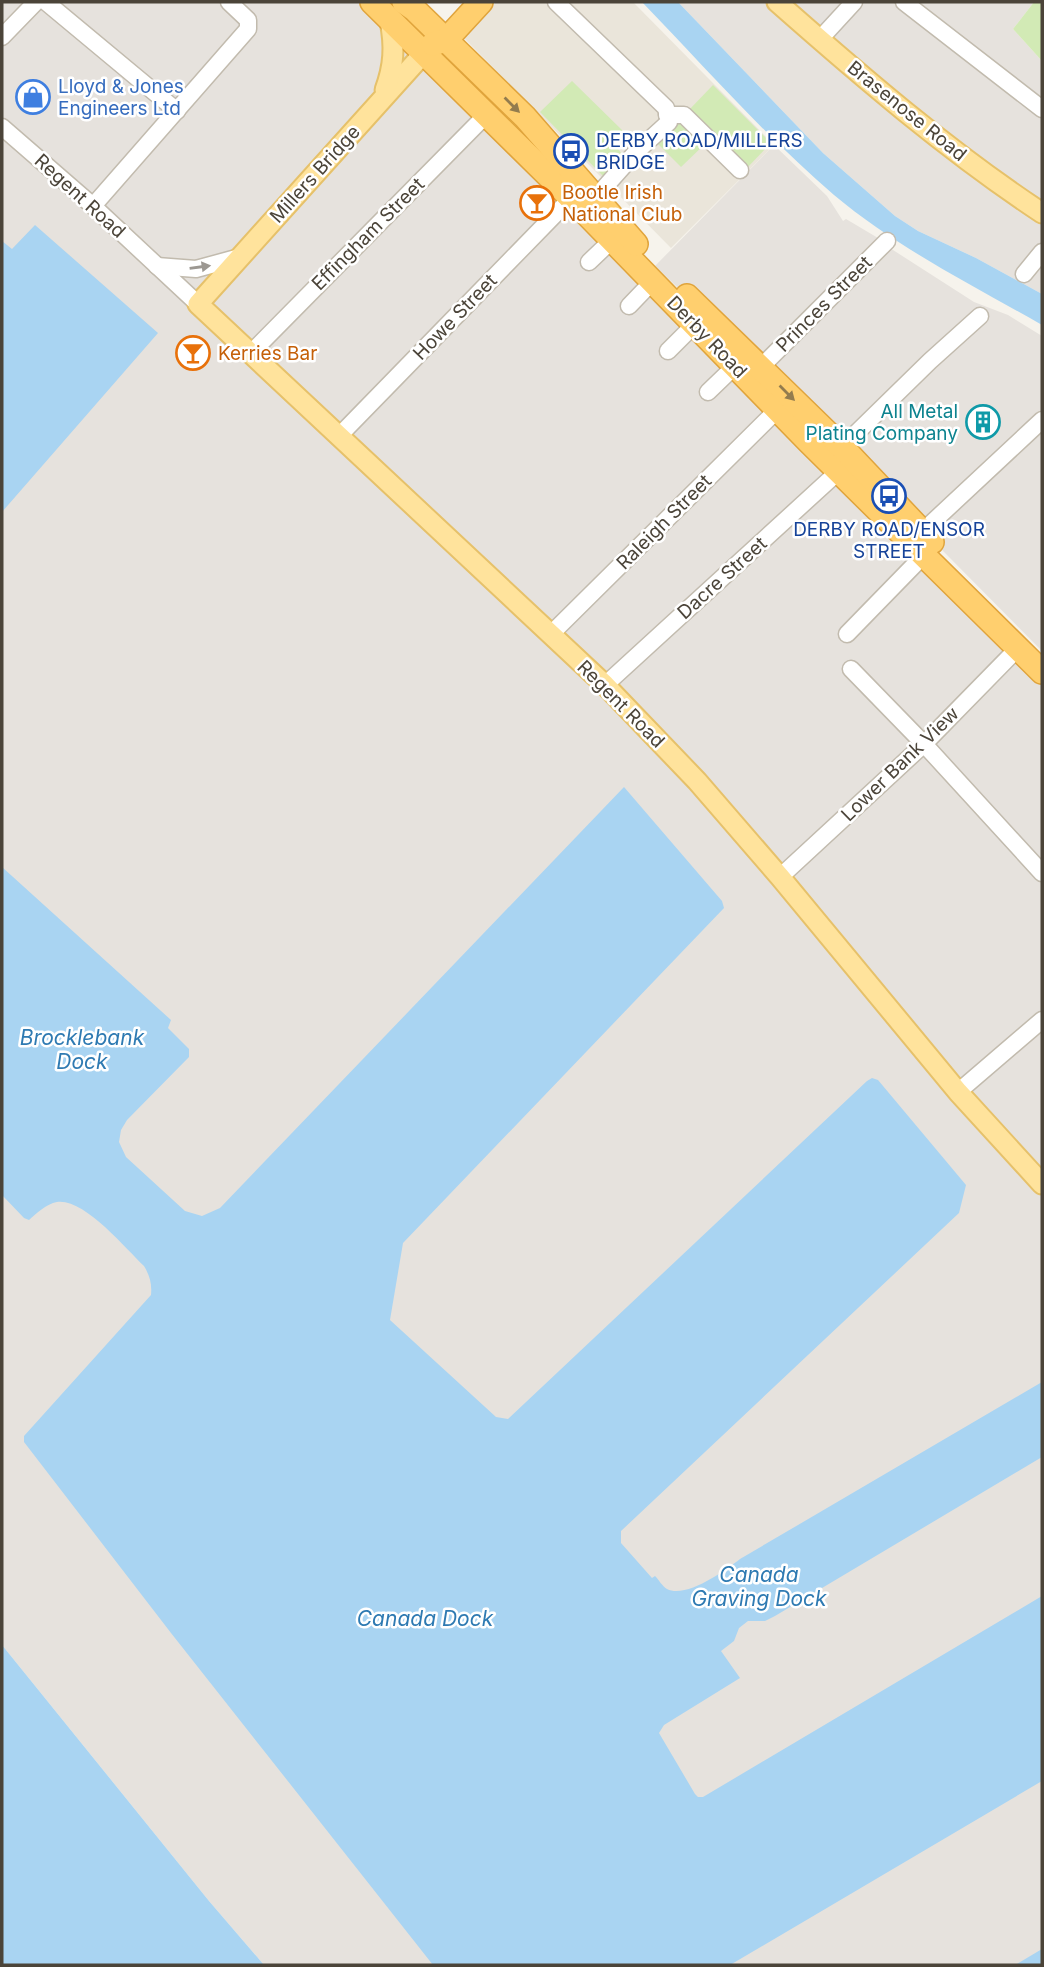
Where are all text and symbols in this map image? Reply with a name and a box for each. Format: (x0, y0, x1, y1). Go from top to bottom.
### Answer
street label: Brasenose Road (843, 56, 971, 166)
place label: Lloyd & Jones Engineers Ltd (58, 75, 184, 120)
shop icon: Lloyd & Jones Engineers Ltd (14, 78, 52, 116)
one-way arrow (504, 96, 521, 113)
street label: Millers Bridge (265, 120, 365, 228)
place label: DERBY ROAD/MILLERS BRIDGE (596, 129, 803, 174)
bus stop icon: DERBY ROAD/MILLERS BRIDGE (552, 132, 590, 170)
street label: Regent Road (30, 149, 130, 243)
street label: Effingham Street (307, 173, 429, 295)
place label: Bootle Irish National Club (562, 181, 682, 226)
bar icon: Bootle Irish National Club (518, 184, 556, 222)
street label: Princes Street (771, 251, 877, 357)
one-way arrow (189, 262, 211, 273)
street label: Howe Street (408, 269, 502, 365)
street label: Derby Road (662, 291, 752, 383)
bar icon: Kerries Bar (174, 334, 212, 372)
place label: Kerries Bar (218, 342, 317, 365)
one-way arrow (779, 384, 795, 401)
place label: All Metal Plating Company (806, 400, 958, 445)
building icon: All Metal Plating Company (964, 403, 1002, 441)
street label: Raleigh Street (612, 470, 716, 574)
bus stop icon: DERBY ROAD/ENSOR STREET (870, 477, 908, 515)
place label: DERBY ROAD/ENSOR STREET (793, 518, 985, 563)
street label: Dacre Street (673, 532, 771, 624)
street label: Regent Road (572, 655, 670, 753)
street label: Lower Bank View (836, 702, 964, 826)
water label: Brocklebank Dock (20, 1025, 145, 1074)
water label: Canada Graving Dock (691, 1562, 827, 1611)
water label: Canada Dock (357, 1606, 494, 1631)

